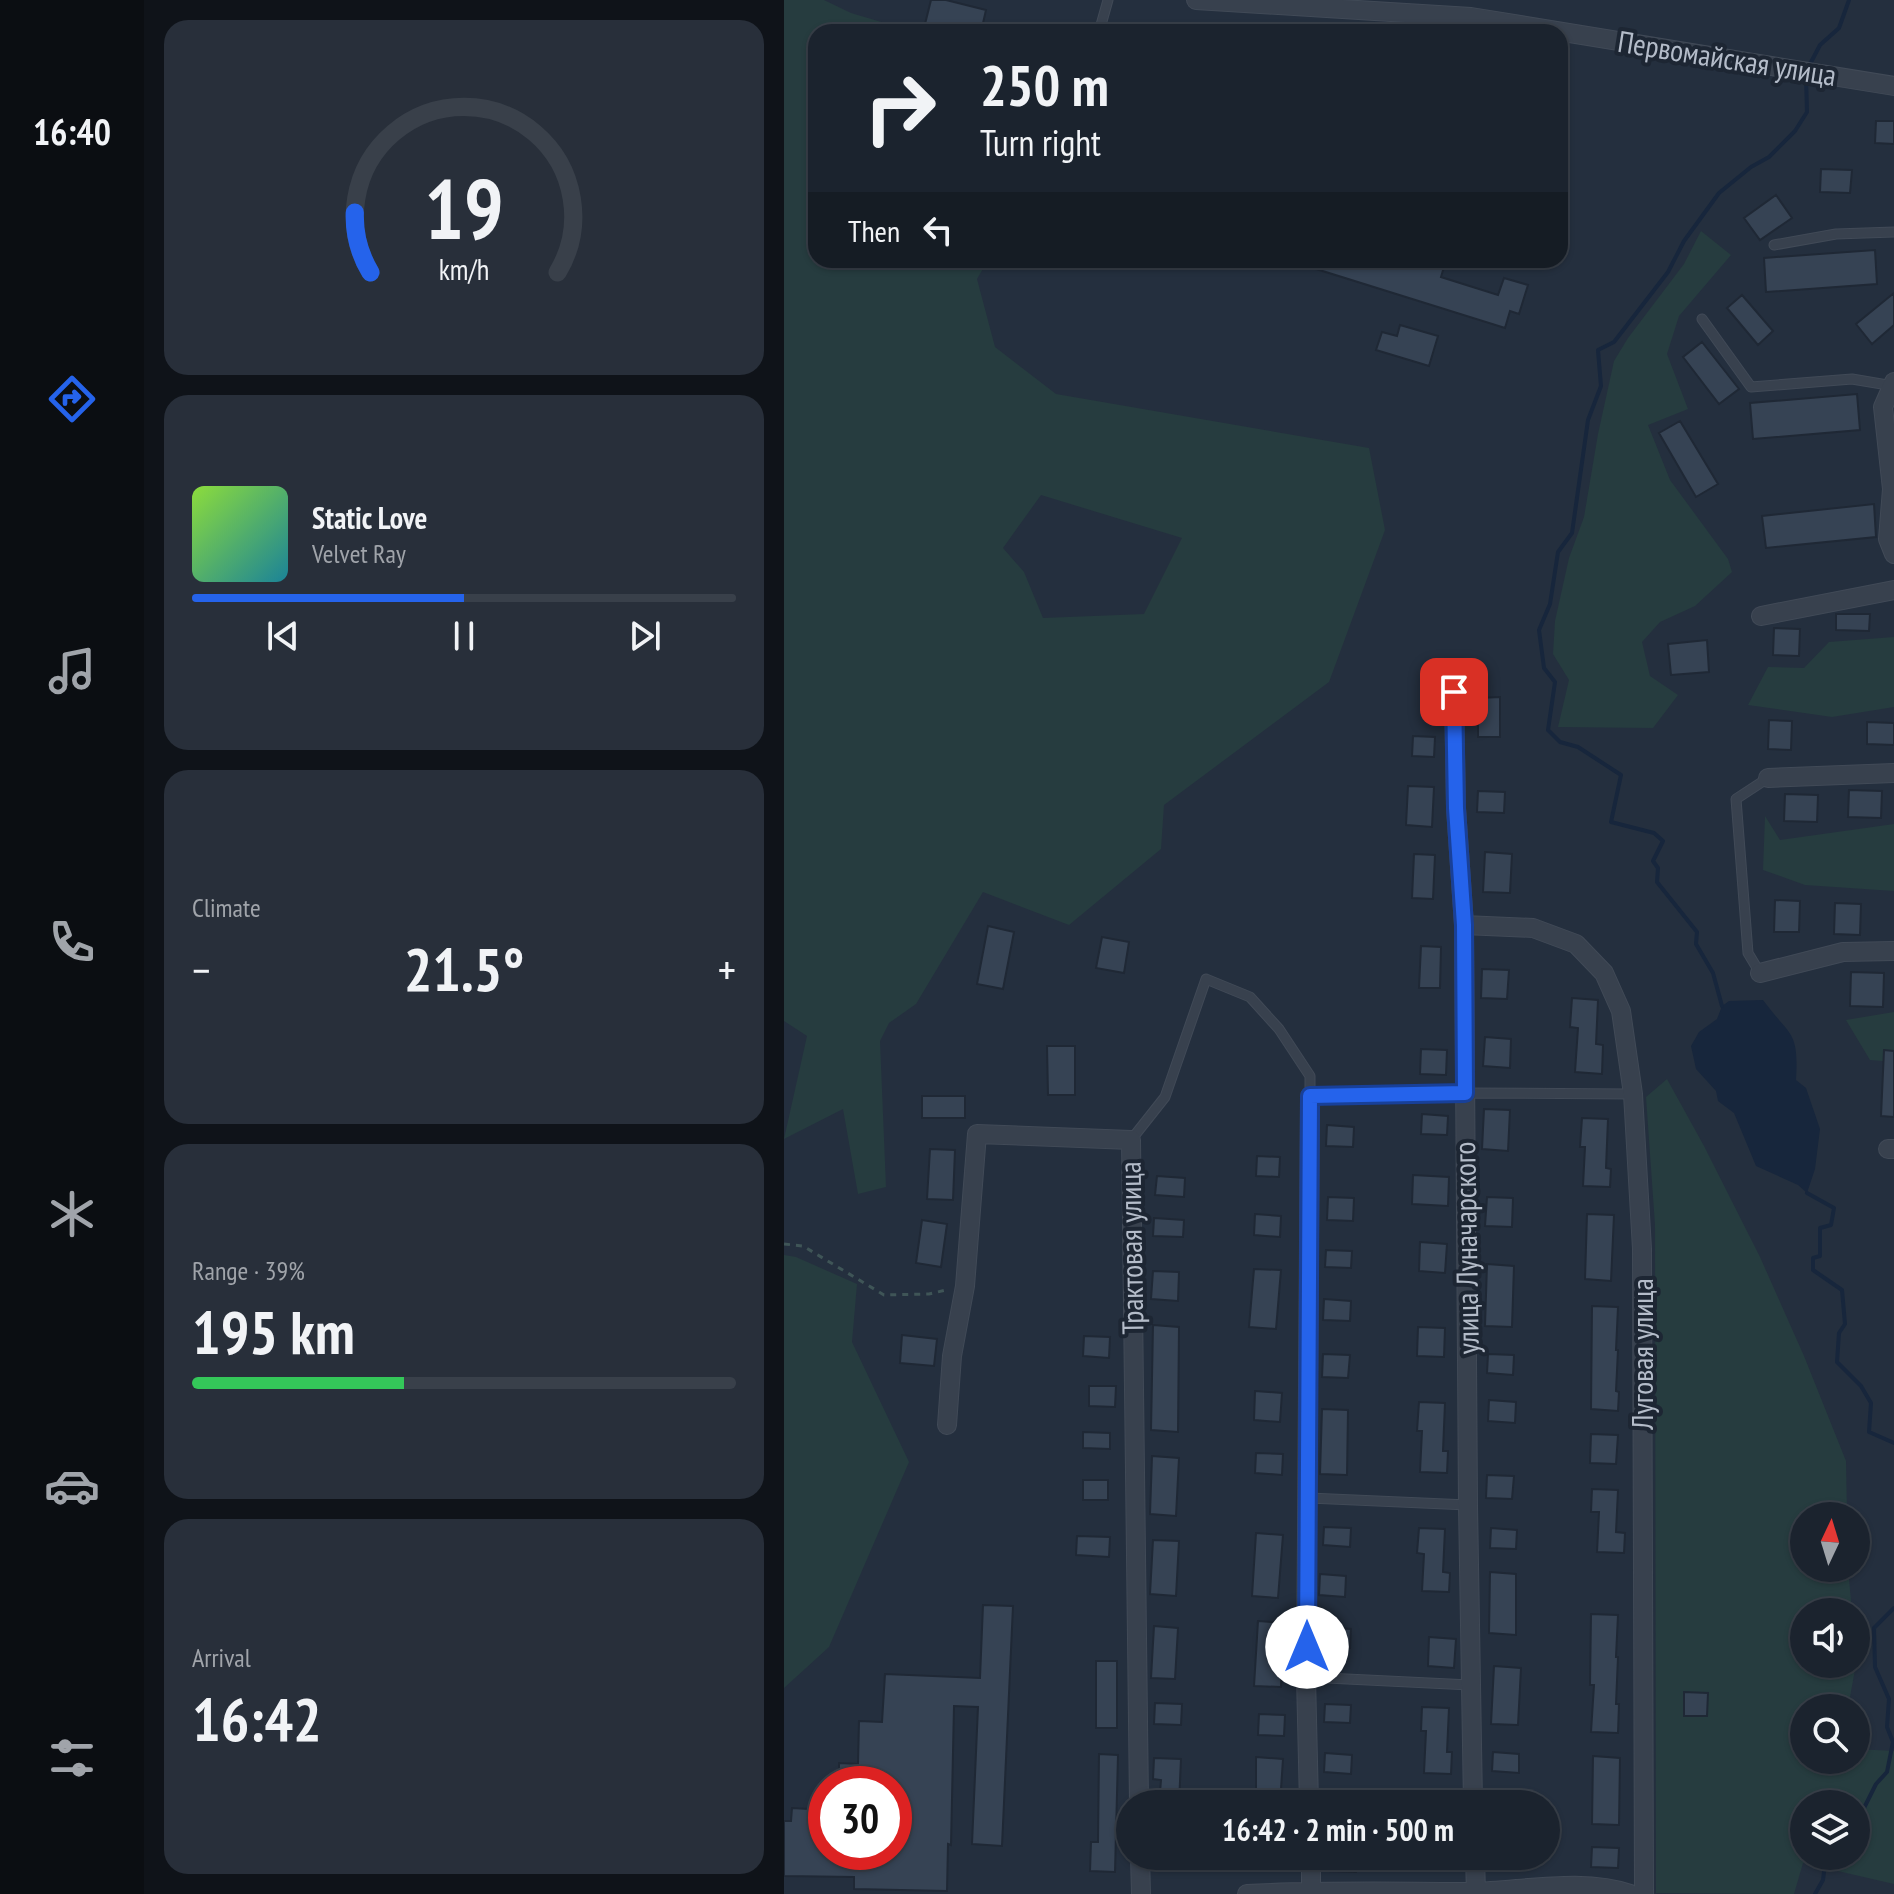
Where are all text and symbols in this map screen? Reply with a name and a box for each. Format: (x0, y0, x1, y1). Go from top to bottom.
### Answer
street label: Первомайская улица (1615, 21, 1839, 94)
text: 250 m (980, 49, 1109, 121)
icon: right (848, 56, 952, 160)
text: 16:40 (33, 108, 111, 155)
text: Turn right (980, 119, 1101, 166)
text: 19 (424, 154, 504, 262)
icon: left (916, 208, 960, 252)
text: Then (848, 211, 900, 250)
text: km/h (439, 252, 489, 289)
icon: directions (44, 371, 100, 427)
text: Static Love (312, 498, 427, 537)
text: Velvet Ray (312, 537, 406, 570)
icon: previous (261, 614, 305, 658)
icon: pause (442, 614, 486, 658)
icon: next (623, 614, 667, 658)
icon: music (44, 643, 100, 699)
pin (1420, 658, 1488, 726)
icon: arrive (1432, 670, 1476, 714)
text: Climate (192, 891, 261, 924)
icon: phone (44, 914, 100, 970)
text: 21.5° (404, 930, 524, 1008)
text: − (192, 941, 210, 998)
text: + (718, 941, 736, 998)
street label: улица Луначарского (1444, 1141, 1487, 1355)
street label: Трактовая улица (1109, 1161, 1152, 1335)
icon: climate (44, 1186, 100, 1242)
text: Range · 39% (192, 1254, 305, 1287)
street label: Луговая улица (1622, 1278, 1661, 1431)
text: 195 km (192, 1293, 355, 1371)
icon: car (44, 1458, 100, 1514)
north arrow (1790, 1502, 1870, 1582)
map controls (1790, 1502, 1870, 1870)
button: sound (1790, 1598, 1870, 1678)
position arrow (1265, 1605, 1349, 1689)
text: Arrival (192, 1641, 251, 1674)
text: 16:42 (192, 1680, 322, 1758)
button: search (1790, 1694, 1870, 1774)
icon: filters (44, 1730, 100, 1786)
speed limit sign: 30 (808, 1766, 912, 1870)
button: layers (1790, 1790, 1870, 1870)
text: 16:42 · 2 min · 500 m (1222, 1810, 1454, 1849)

